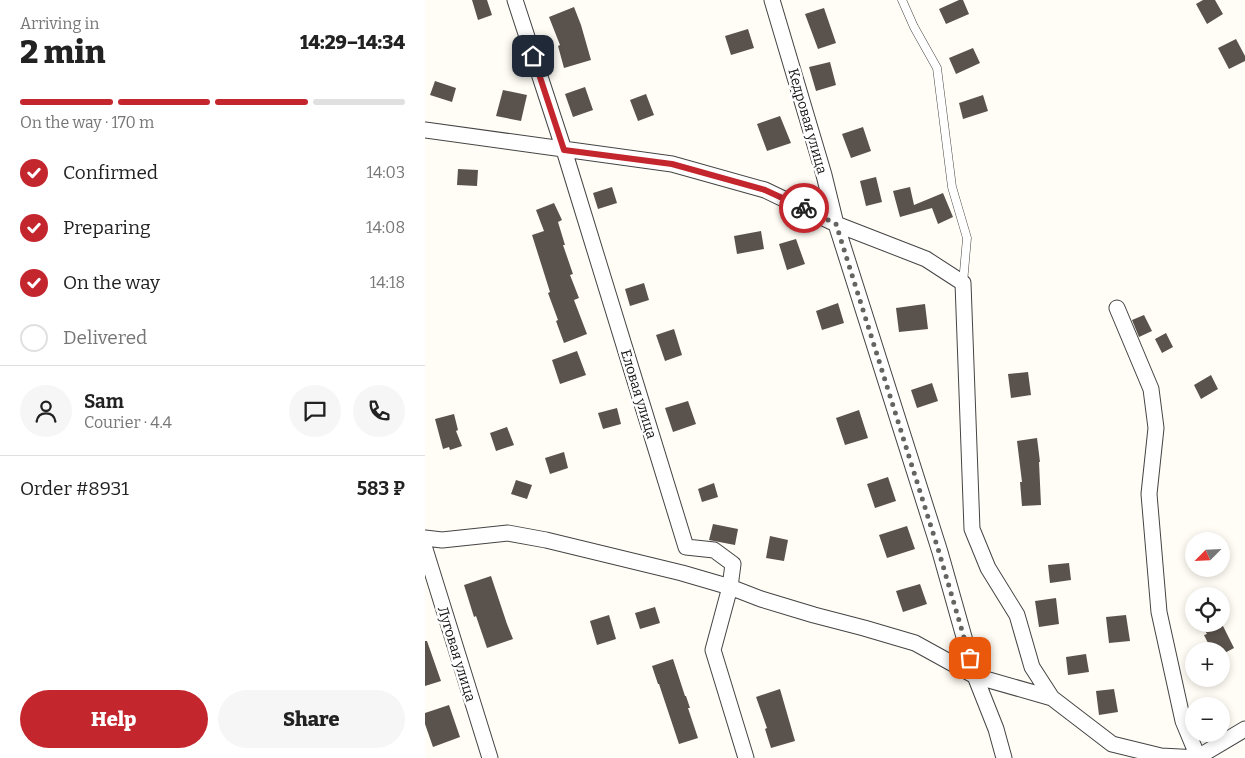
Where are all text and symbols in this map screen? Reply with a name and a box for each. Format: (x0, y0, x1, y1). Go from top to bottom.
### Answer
text: Arriving in (20, 14, 99, 33)
text: 14:29–14:34 (300, 31, 405, 54)
text: 2 min (20, 33, 106, 71)
pin (512, 35, 554, 77)
icon: home (519, 42, 547, 70)
street label: Кедровая улица (784, 66, 831, 176)
text: On the way · 170 m (20, 113, 154, 132)
icon: check (20, 159, 48, 187)
text: Confirmed (63, 161, 158, 184)
text: 14:03 (366, 163, 405, 182)
courier (779, 183, 829, 233)
icon: bike (790, 194, 818, 222)
icon: check (20, 214, 48, 242)
text: Preparing (63, 216, 151, 239)
text: 14:08 (366, 218, 405, 237)
icon: check (20, 269, 48, 297)
text: On the way (63, 271, 160, 294)
text: 14:18 (370, 273, 405, 292)
text: Delivered (63, 326, 147, 349)
street label: Еловая улица (617, 347, 660, 441)
button: person (20, 385, 72, 437)
button: chat (289, 385, 341, 437)
button: phone (353, 385, 405, 437)
text: Sam (84, 390, 124, 413)
text: Courier · 4.4 (84, 413, 172, 432)
text: Order #8931 (20, 477, 129, 500)
text: 583 ₽ (357, 477, 405, 500)
north arrow (1185, 532, 1230, 578)
map controls (1185, 532, 1230, 742)
button: locate (1185, 587, 1230, 632)
street label: Луговая улица (434, 605, 479, 704)
pin (949, 637, 991, 679)
button: + (1185, 642, 1230, 687)
icon: bag (956, 644, 984, 672)
button: Help (20, 690, 208, 748)
button: Share (218, 690, 405, 748)
button: − (1185, 697, 1230, 742)

